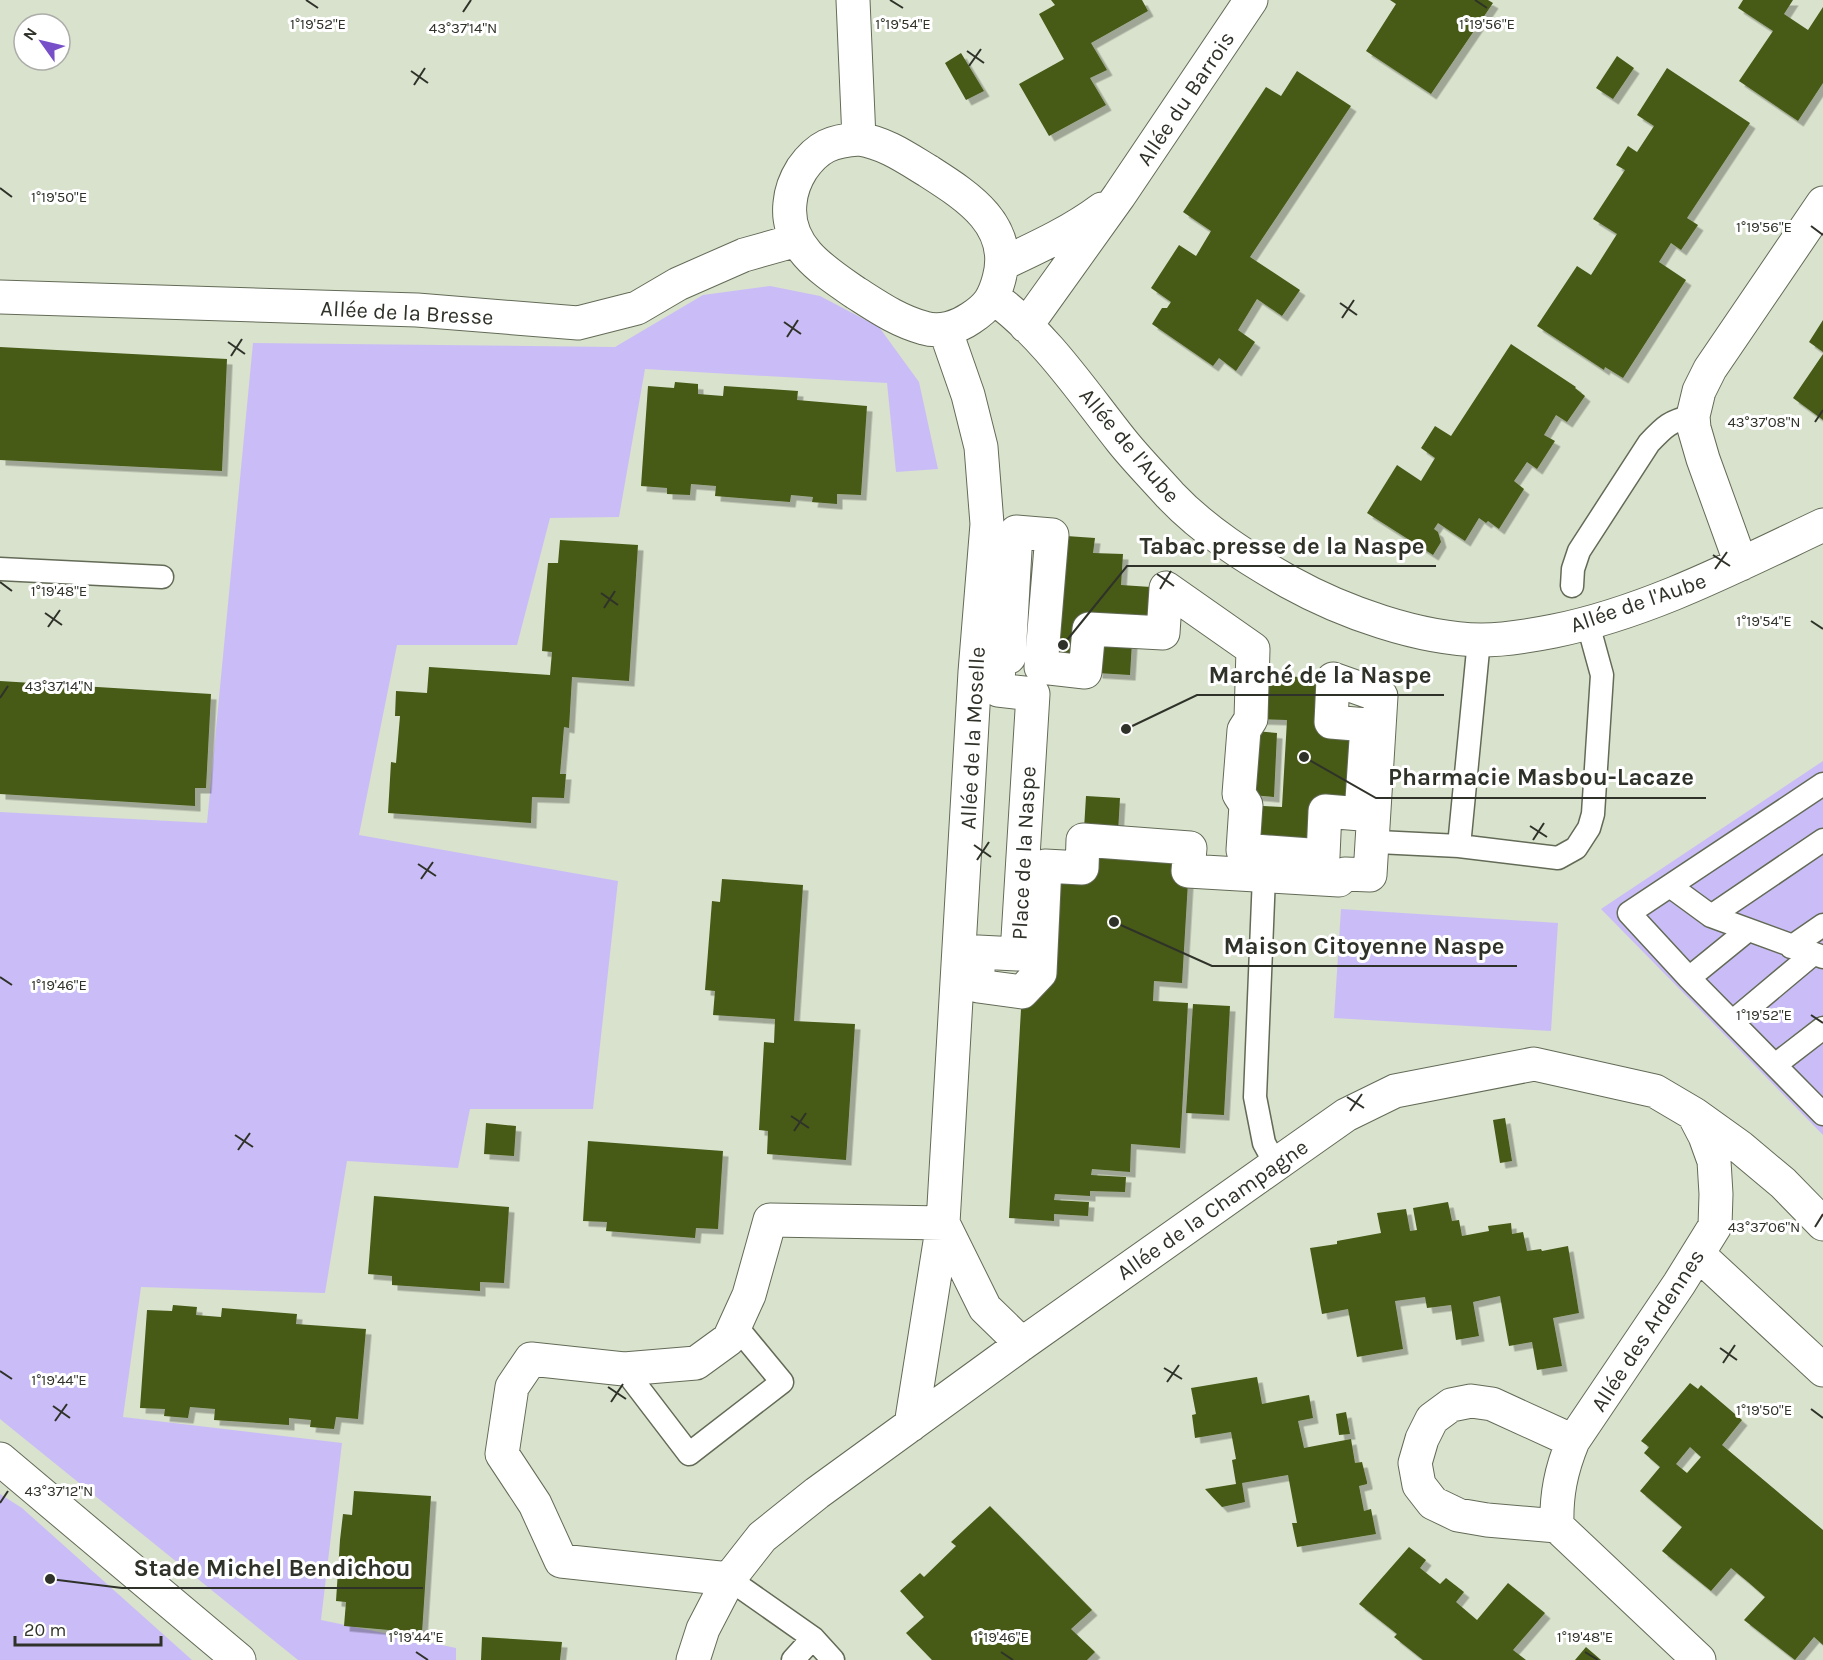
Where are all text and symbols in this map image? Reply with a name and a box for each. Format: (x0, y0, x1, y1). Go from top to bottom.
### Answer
north arrow (12, 12, 72, 72)
text: 1°19'52"E (290, 15, 346, 33)
text: 1°19'54"E (875, 15, 931, 33)
text: 1°19'56"E (1459, 15, 1515, 33)
text: 43°37'14"N (429, 19, 497, 37)
text: N (19, 24, 41, 44)
street label: Allée du Barrois (1131, 27, 1240, 171)
text: 1°19'50"E (31, 188, 87, 206)
text: 1°19'56"E (1736, 218, 1792, 236)
street label: Allée de la Bresse (320, 295, 494, 331)
street label: Allée de l'Aube (1074, 383, 1185, 508)
text: 43°37'08"N (1727, 413, 1801, 431)
callout: Tabac presse de la Naspe (1127, 524, 1436, 566)
text: Tabac presse de la Naspe (1139, 532, 1425, 560)
street label: Allée de l'Aube (1567, 568, 1710, 638)
text: 1°19'48"E (31, 582, 87, 600)
text: 1°19'54"E (1736, 612, 1792, 630)
street label: Allée de la Moselle (955, 646, 991, 830)
callout: Marché de la Naspe (1197, 653, 1444, 695)
text: Marché de la Naspe (1208, 661, 1432, 689)
text: 43°37'14"N (25, 677, 93, 695)
callout: Pharmacie Masbou-Lacaze (1376, 756, 1706, 798)
text: Pharmacie Masbou-Lacaze (1388, 763, 1694, 791)
street label: Place de la Naspe (1006, 765, 1042, 941)
callout: Maison Citoyenne Naspe (1212, 924, 1517, 966)
text: Maison Citoyenne Naspe (1223, 932, 1505, 960)
text: 1°19'46"E (31, 976, 87, 994)
text: 1°19'52"E (1736, 1006, 1792, 1024)
street label: Allée de la Champagne (1112, 1134, 1313, 1286)
text: 43°37'06"N (1728, 1218, 1800, 1236)
street label: Allée des Ardennes (1586, 1245, 1710, 1417)
text: 1°19'44"E (31, 1371, 87, 1389)
text: 1°19'50"E (1736, 1401, 1792, 1419)
text: 43°37'12"N (25, 1482, 93, 1500)
callout: Stade Michel Bendichou (122, 1546, 423, 1588)
text: Stade Michel Bendichou (133, 1554, 411, 1582)
scale bar (15, 1609, 160, 1647)
text: 20 m (24, 1619, 66, 1641)
text: 1°19'44"E (388, 1628, 444, 1646)
text: 1°19'46"E (973, 1628, 1029, 1646)
text: 1°19'48"E (1557, 1628, 1613, 1646)

